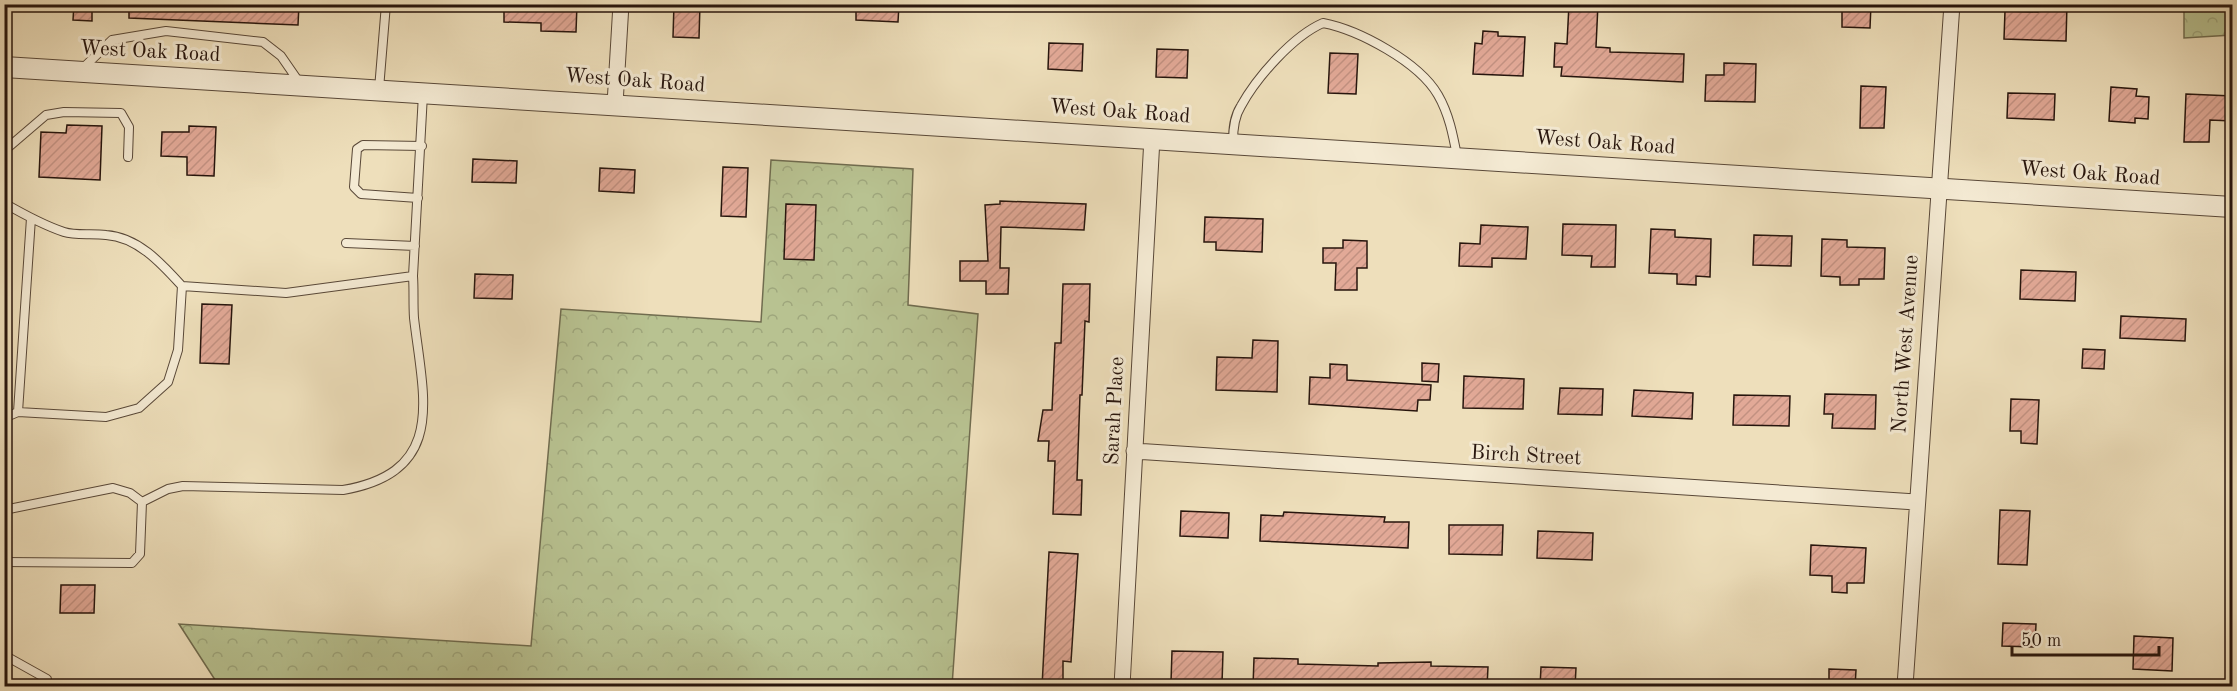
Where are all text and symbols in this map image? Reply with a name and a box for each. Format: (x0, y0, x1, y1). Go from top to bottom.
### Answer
street label: West Oak Road (79, 38, 221, 66)
street label: West Oak Road (564, 66, 706, 96)
street label: West Oak Road (1049, 97, 1191, 127)
street label: West Oak Road (1534, 128, 1676, 158)
street label: West Oak Road (2019, 159, 2161, 189)
street label: North West Avenue (1889, 254, 1923, 434)
street label: Sarah Place (1102, 356, 1128, 466)
street label: Birch Street (1470, 443, 1582, 469)
scale bar (2012, 619, 2159, 657)
text: 50 m (2021, 632, 2061, 650)

